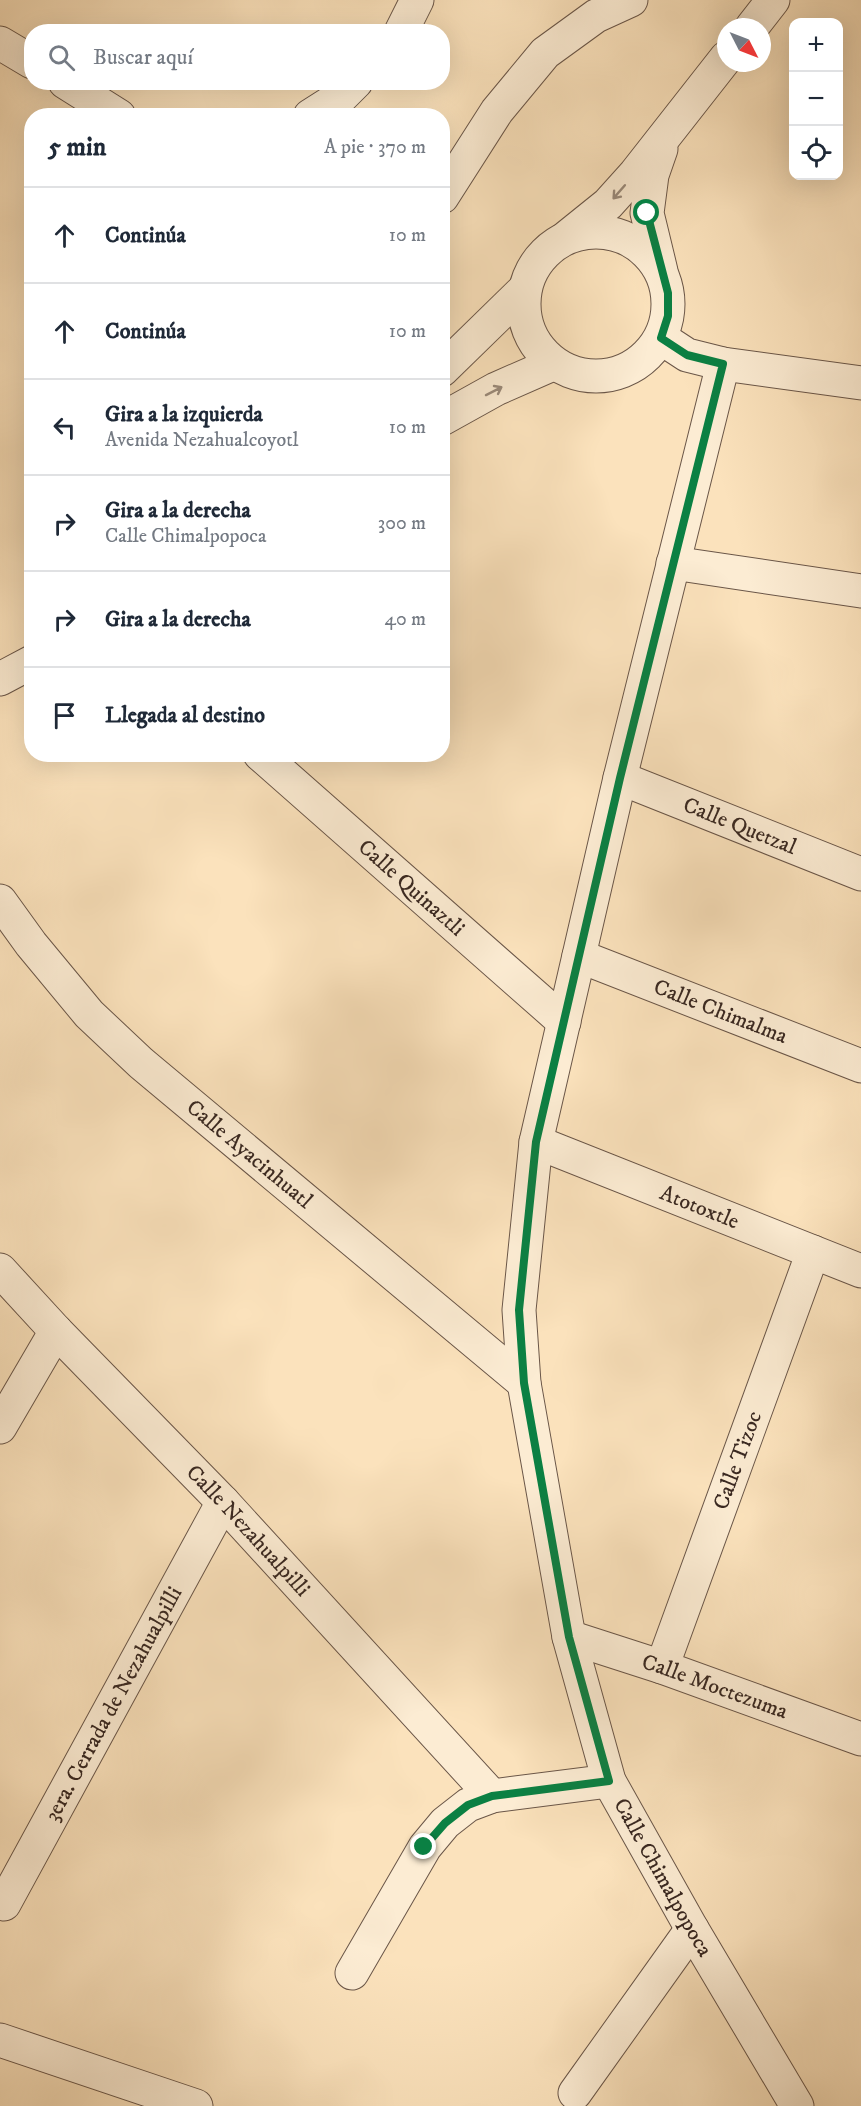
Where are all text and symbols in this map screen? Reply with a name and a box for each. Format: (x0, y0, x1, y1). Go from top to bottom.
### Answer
north arrow (717, 18, 771, 72)
map controls (789, 18, 843, 180)
button: + (789, 18, 843, 72)
search box (24, 24, 450, 90)
icon: search (45, 41, 78, 74)
text: Buscar aquí (93, 44, 193, 71)
button: − (789, 72, 843, 126)
button: locate (789, 126, 843, 180)
text: 5 min (48, 131, 106, 164)
text: A pie · 370 m (324, 135, 426, 160)
one-way arrow (612, 184, 626, 200)
route start (633, 199, 659, 225)
icon: ahead (48, 219, 81, 252)
text: Continúa (105, 222, 186, 249)
text: 10 m (389, 223, 426, 248)
icon: ahead (48, 315, 81, 348)
text: Continúa (105, 318, 186, 345)
text: 10 m (389, 319, 426, 344)
one-way arrow (484, 385, 502, 396)
text: Gira a la izquierda (105, 401, 263, 428)
icon: left (48, 411, 81, 444)
text: 10 m (389, 415, 426, 440)
text: Avenida Nezahualcoyotl (105, 428, 299, 453)
text: Gira a la derecha (105, 497, 251, 524)
icon: right (48, 507, 81, 540)
text: 300 m (378, 511, 426, 536)
text: Calle Chimalpopoca (105, 524, 266, 549)
icon: right (48, 603, 81, 636)
text: Gira a la derecha (105, 606, 251, 633)
text: 40 m (384, 607, 426, 632)
icon: arrive (48, 699, 81, 732)
text: Llegada al destino (105, 702, 265, 729)
street label: Calle Quetzal (679, 791, 801, 861)
street label: Calle Quinaztli (353, 833, 470, 942)
street label: Calle Chimalma (650, 973, 792, 1050)
street label: Calle Ayacinhuatl (181, 1093, 319, 1214)
street label: Atotoxtle (656, 1179, 743, 1235)
street label: Calle Tizoc (707, 1407, 768, 1513)
street label: Calle Nezahualpilli (181, 1459, 316, 1602)
street label: 3era. Cerrada de Nezahualpilli (38, 1582, 188, 1826)
street label: Calle Moctezuma (639, 1648, 792, 1725)
street label: Calle Chimalpopoca (608, 1793, 719, 1962)
route end (410, 1833, 436, 1859)

